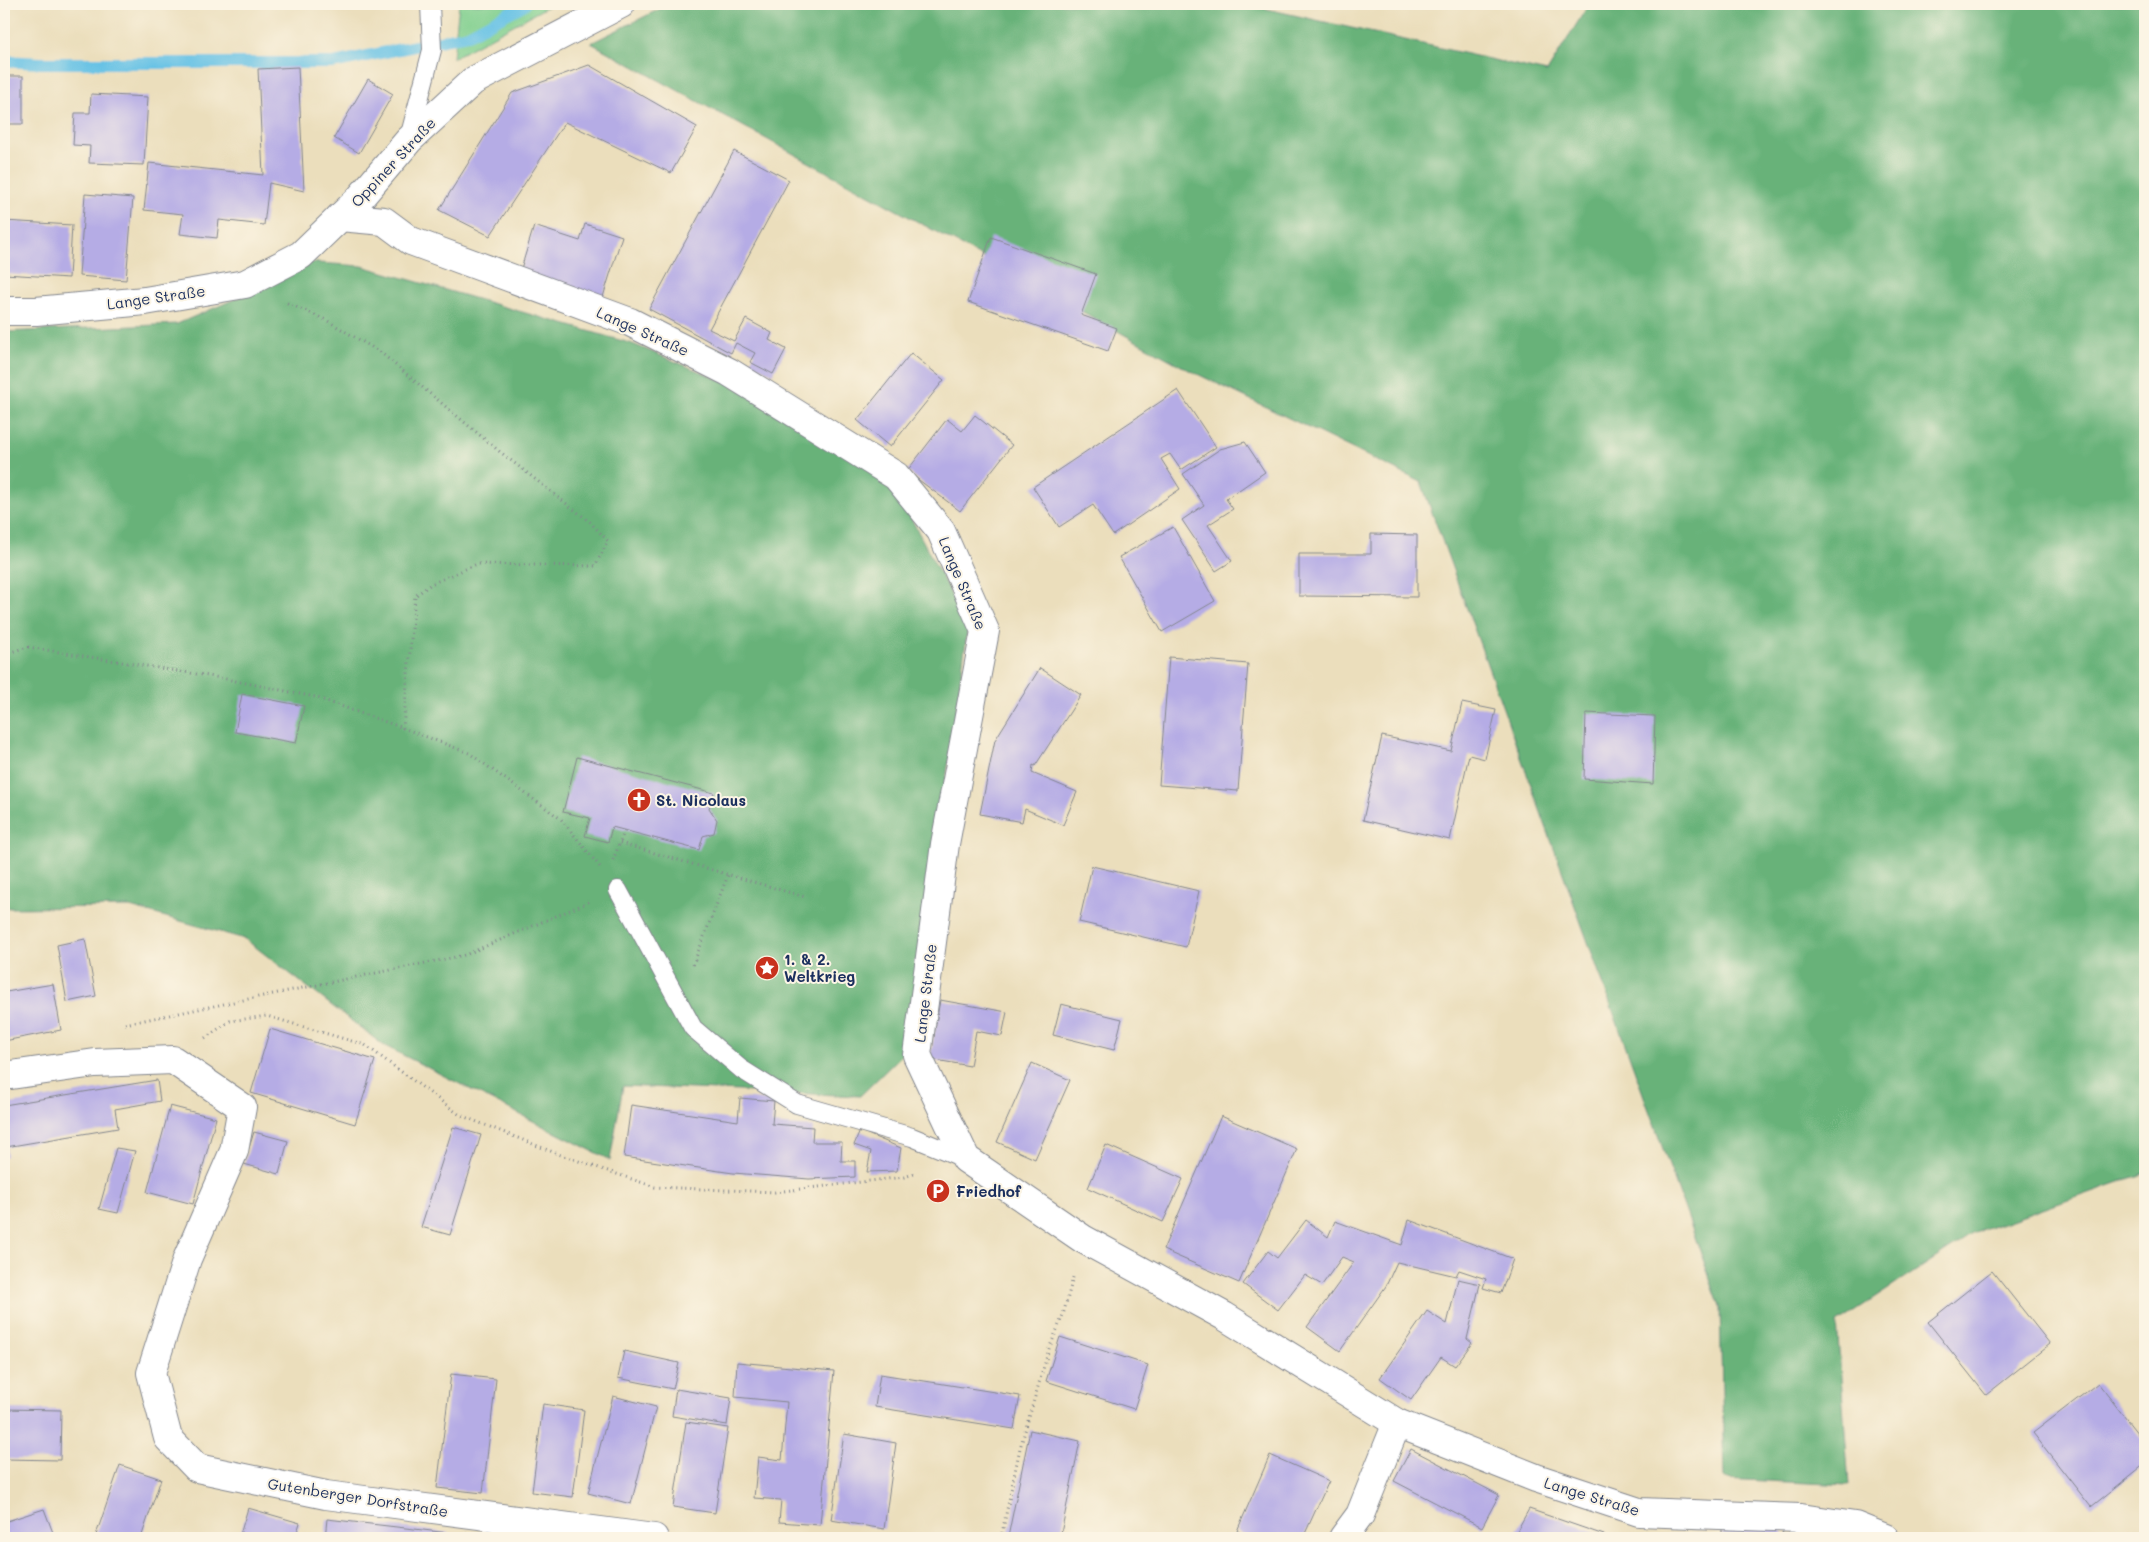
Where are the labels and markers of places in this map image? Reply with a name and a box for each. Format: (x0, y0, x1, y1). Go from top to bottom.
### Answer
church icon: St. Nicolaus (626, 787, 652, 813)
place label: St. Nicolaus (656, 790, 746, 810)
place label: 1. & 2. Weltkrieg (784, 949, 855, 986)
place icon: 1. & 2. Weltkrieg (754, 955, 780, 981)
parking icon: Friedhof (925, 1178, 951, 1204)
place label: Friedhof (956, 1181, 1022, 1201)

